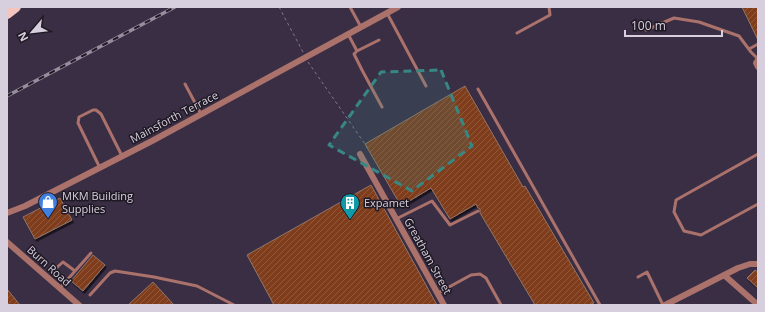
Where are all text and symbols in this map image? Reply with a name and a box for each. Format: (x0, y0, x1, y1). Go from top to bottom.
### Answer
north arrow (12, 12, 52, 52)
scale bar (625, 12, 722, 38)
text: 100 m (631, 17, 666, 34)
text: N (14, 29, 31, 44)
street label: Mainsforth Terrace (127, 87, 221, 146)
place label: MKM Building Supplies (62, 188, 133, 216)
shop icon: MKM Building Supplies (37, 191, 59, 219)
building icon: Expamet (339, 192, 361, 220)
place label: Expamet (364, 195, 409, 210)
street label: Greatham Street (401, 215, 456, 297)
street label: Burn Road (24, 242, 74, 289)

